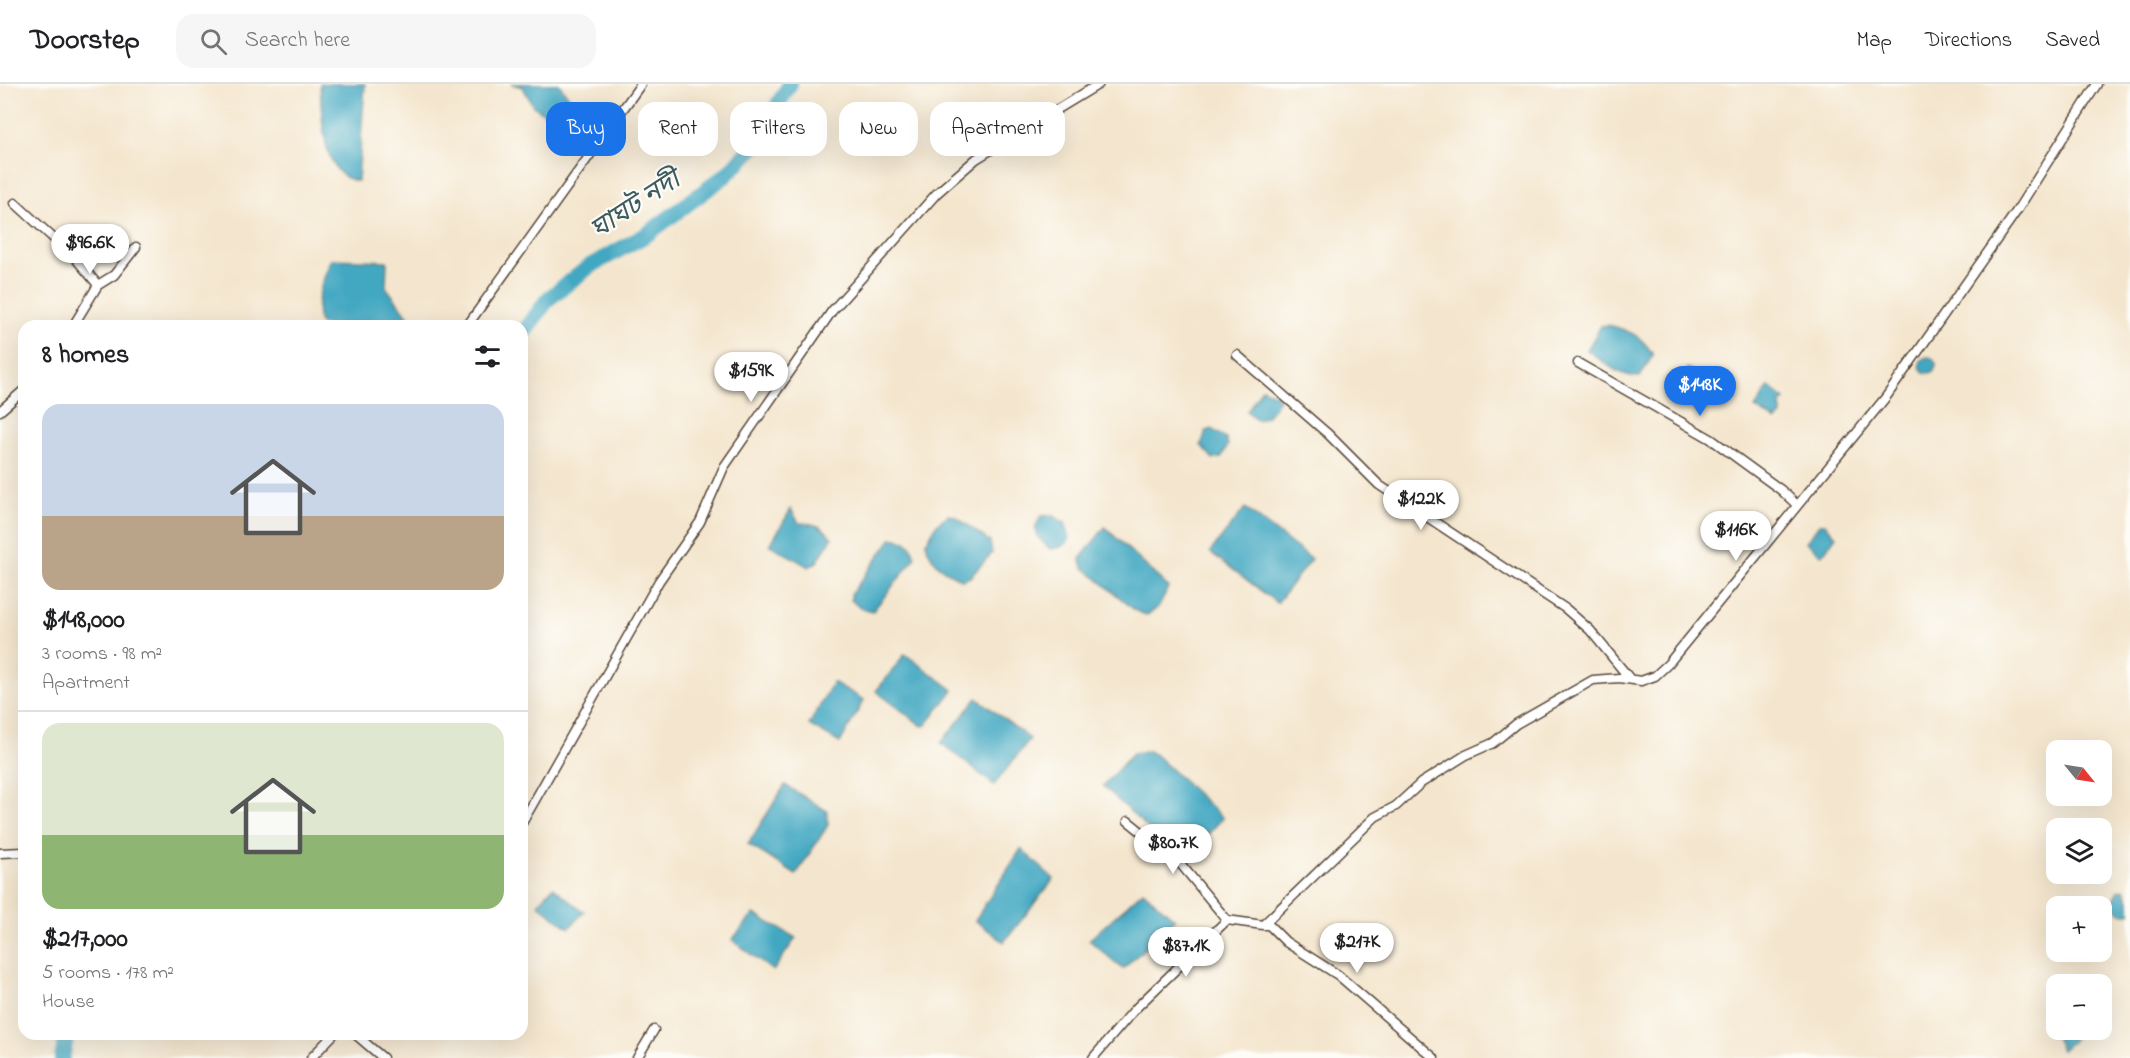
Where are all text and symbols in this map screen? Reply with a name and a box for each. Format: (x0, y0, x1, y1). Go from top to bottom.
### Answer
search box (176, 14, 596, 68)
text: Doorstep (30, 21, 140, 62)
icon: search (197, 25, 230, 58)
text: Search here (245, 25, 350, 57)
text: Map (1856, 26, 1892, 56)
text: Directions (1925, 26, 2012, 56)
text: Saved (2045, 26, 2100, 56)
chip: Buy (546, 102, 626, 156)
chip: Rent (638, 102, 718, 156)
chip: Filters (730, 102, 827, 156)
chip: New (839, 102, 918, 156)
chip: Apartment (930, 102, 1065, 156)
water label: ঘাঘট নদী (583, 160, 693, 250)
pin: $96.6K (41, 224, 139, 275)
text: $96.6K (65, 229, 115, 258)
text: 8 homes (42, 337, 129, 375)
icon: filters (471, 340, 504, 373)
pin: $159K (709, 352, 793, 403)
text: $159K (728, 357, 774, 386)
pin: $148K (1658, 366, 1742, 417)
text: $148K (1678, 371, 1722, 400)
icon: home (219, 443, 327, 551)
pin: $122K (1379, 480, 1463, 531)
text: $122K (1397, 485, 1445, 514)
pin: $116K (1694, 511, 1778, 562)
text: $116K (1714, 516, 1758, 545)
text: $148,000 (42, 602, 125, 640)
text: 3 rooms · 98 m² (42, 640, 162, 669)
text: Apartment (42, 669, 130, 698)
north arrow (2046, 740, 2112, 806)
map controls (2046, 740, 2112, 1040)
icon: home (219, 762, 327, 870)
button: layers (2046, 818, 2112, 884)
pin: $80.7K (1124, 824, 1222, 875)
text: $80.7K (1148, 829, 1198, 858)
button: + (2046, 896, 2112, 962)
text: $217,000 (42, 921, 128, 959)
pin: $217K (1315, 923, 1399, 974)
pin: $87.1K (1137, 927, 1235, 978)
text: $217K (1334, 928, 1380, 957)
text: $87.1K (1162, 932, 1210, 961)
text: 5 rooms · 178 m² (42, 959, 174, 988)
button: − (2046, 974, 2112, 1040)
text: House (42, 988, 95, 1017)

